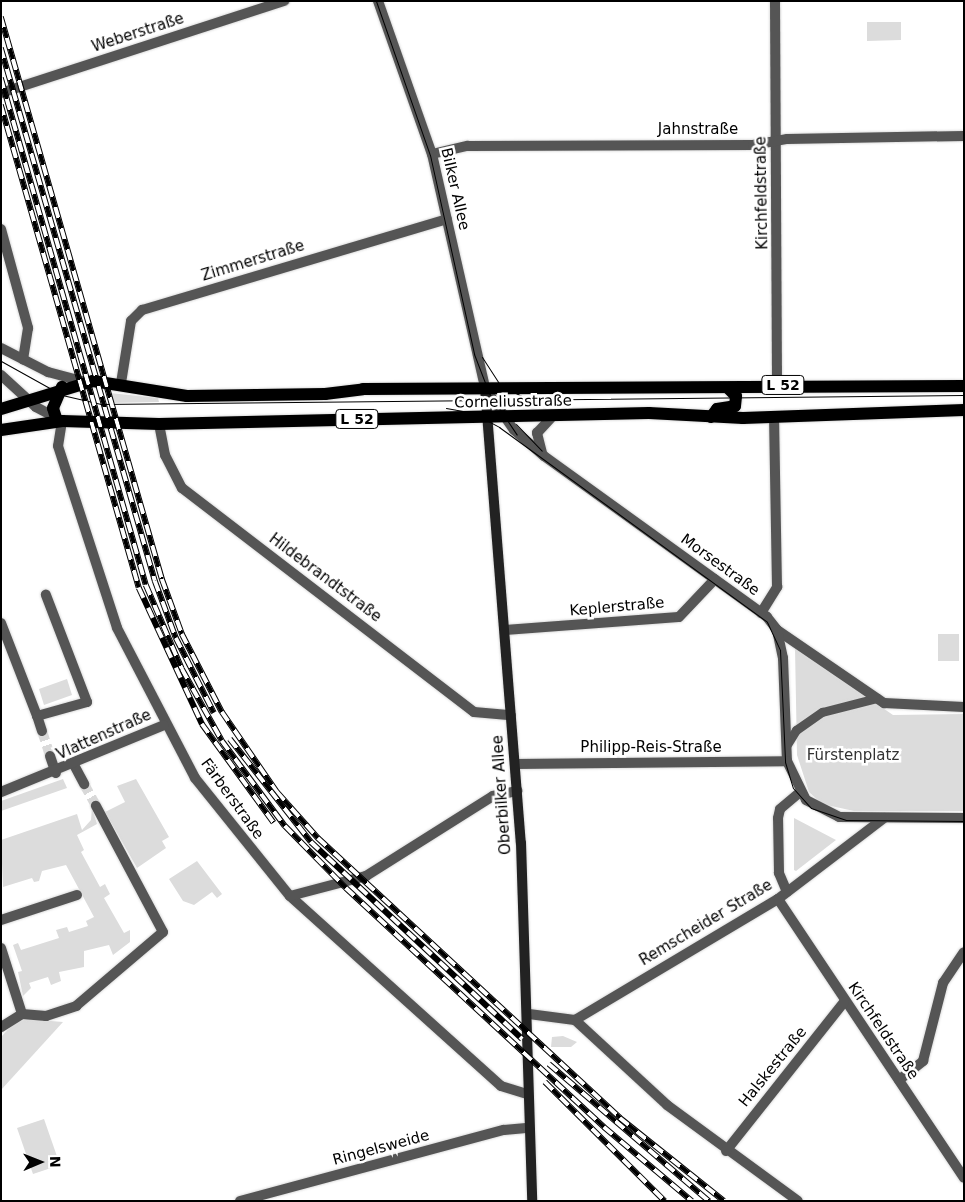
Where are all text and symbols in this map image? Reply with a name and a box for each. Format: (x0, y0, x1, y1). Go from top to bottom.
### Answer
street label: Weberstraße (90, 10, 186, 56)
street label: Jahnstraße (658, 121, 738, 139)
street label: Kirchfeldstraße (752, 136, 772, 250)
street label: Bilker Allee (437, 146, 473, 232)
street label: Zimmerstraße (199, 237, 307, 285)
road number: L 52 (760, 374, 806, 396)
street label: Corneliusstraße (454, 392, 572, 412)
road number: L 52 (334, 408, 380, 430)
street label: Hildebrandtstraße (265, 530, 385, 626)
street label: Morsestraße (677, 530, 763, 600)
street label: Keplerstraße (569, 594, 665, 620)
street label: Vlattenstraße (54, 706, 154, 764)
street label: Oberbilker Allee (489, 735, 515, 855)
street label: Philipp-Reis-Straße (580, 739, 722, 757)
park label: Fürstenplatz (807, 747, 899, 765)
street label: Färberstraße (197, 755, 267, 843)
street label: Remscheider Straße (636, 876, 776, 970)
street label: Kirchfeldstraße (844, 979, 922, 1083)
street label: Halskestraße (735, 1023, 811, 1111)
street label: Ringelsweide (331, 1126, 431, 1170)
north arrow (15, 1137, 65, 1187)
text: N (47, 1156, 63, 1168)

